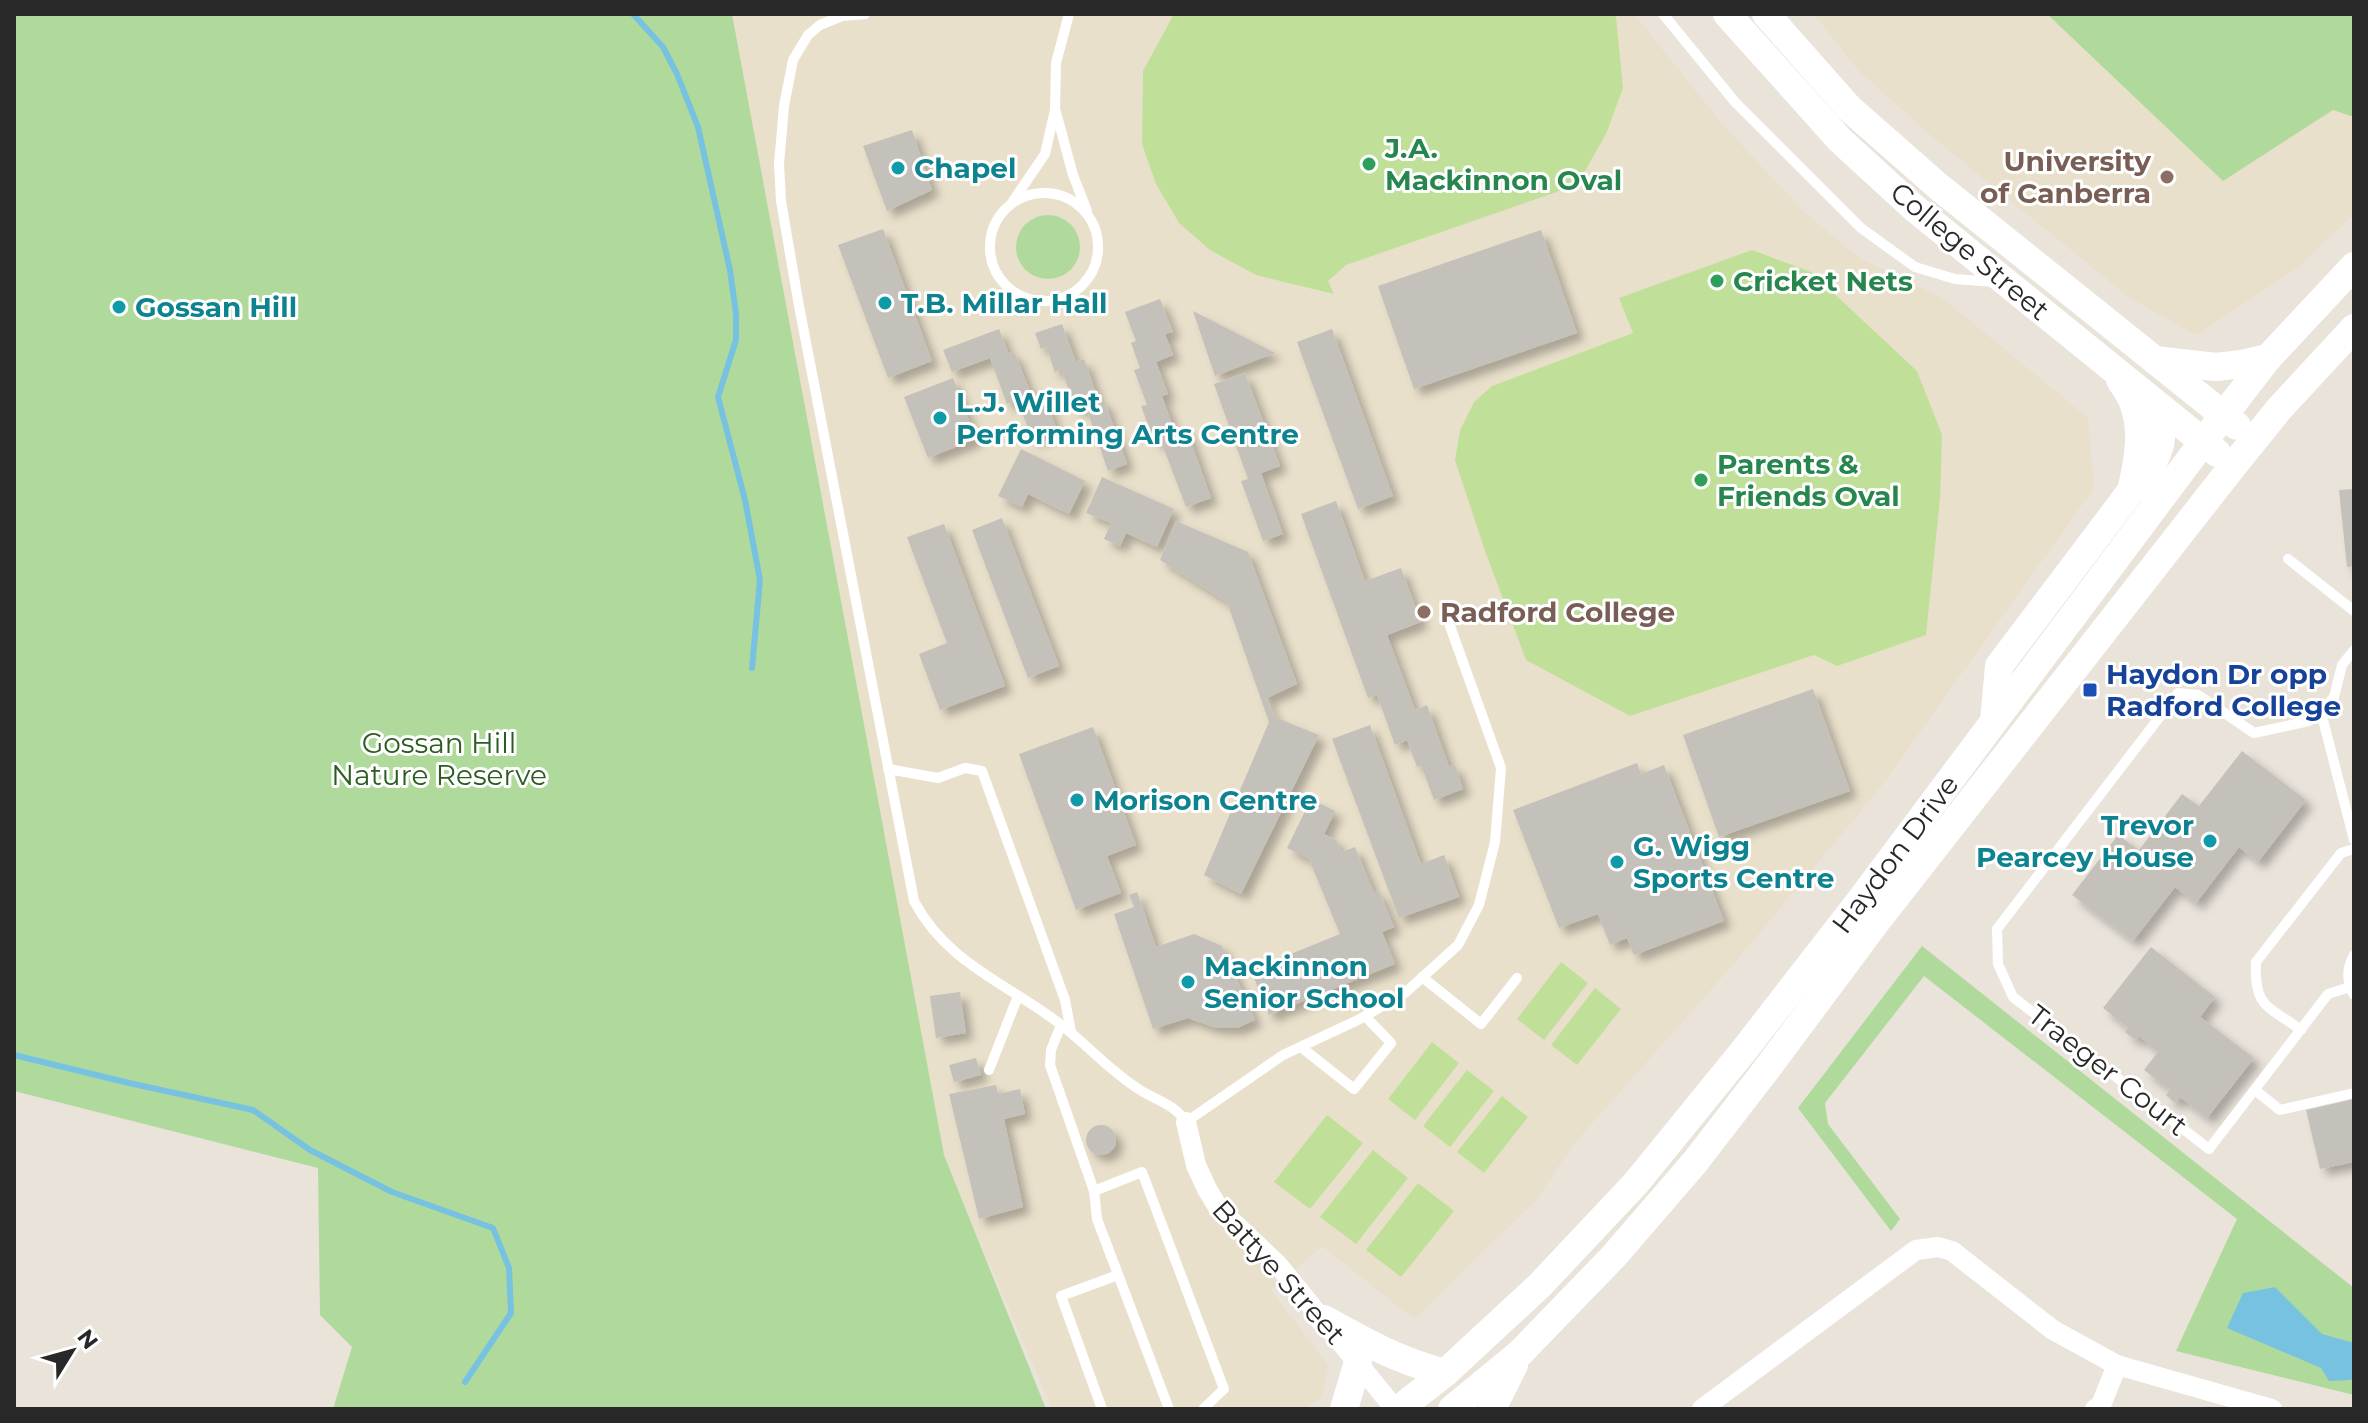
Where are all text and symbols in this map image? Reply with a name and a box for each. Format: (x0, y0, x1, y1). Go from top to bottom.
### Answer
place label: J.A. Mackinnon Oval (1384, 131, 1622, 197)
place label: University of Canberra (1980, 144, 2151, 210)
place label: Chapel (914, 151, 1016, 185)
marker: J.A. Mackinnon Oval (1360, 155, 1378, 173)
marker: Chapel (889, 159, 907, 177)
marker: University of Canberra (2158, 168, 2176, 186)
street label: College Street (1884, 175, 2056, 327)
place label: Cricket Nets (1733, 264, 1913, 298)
marker: Cricket Nets (1708, 272, 1726, 290)
place label: T.B. Millar Hall (901, 286, 1108, 320)
place label: Gossan Hill (135, 290, 297, 324)
marker: T.B. Millar Hall (876, 294, 894, 312)
marker: Gossan Hill (110, 298, 128, 316)
place label: L.J. Willet Performing Arts Centre (956, 385, 1299, 451)
marker: L.J. Willet Performing Arts Centre (931, 409, 949, 427)
place label: Parents & Friends Oval (1717, 447, 1900, 513)
marker: Parents & Friends Oval (1692, 471, 1710, 489)
place label: Radford College (1440, 595, 1675, 629)
marker: Radford College (1415, 603, 1433, 621)
place label: Haydon Dr opp Radford College (2106, 657, 2341, 723)
marker: Haydon Dr opp Radford College (2081, 681, 2099, 699)
park label: Gossan Hill Nature Reserve (331, 726, 547, 792)
street label: Haydon Drive (1824, 768, 1966, 940)
place label: Morison Centre (1093, 783, 1317, 817)
marker: Morison Centre (1068, 791, 1086, 809)
place label: Trevor Pearcey House (1976, 808, 2194, 874)
place label: G. Wigg Sports Centre (1633, 829, 1834, 895)
marker: Trevor Pearcey House (2201, 832, 2219, 850)
marker: G. Wigg Sports Centre (1608, 853, 1626, 871)
place label: Mackinnon Senior School (1204, 949, 1405, 1015)
marker: Mackinnon Senior School (1179, 973, 1197, 991)
street label: Traeger Court (2022, 997, 2194, 1143)
street label: Battye Street (1205, 1193, 1353, 1351)
north arrow (32, 1311, 112, 1391)
text: N (71, 1324, 104, 1354)

